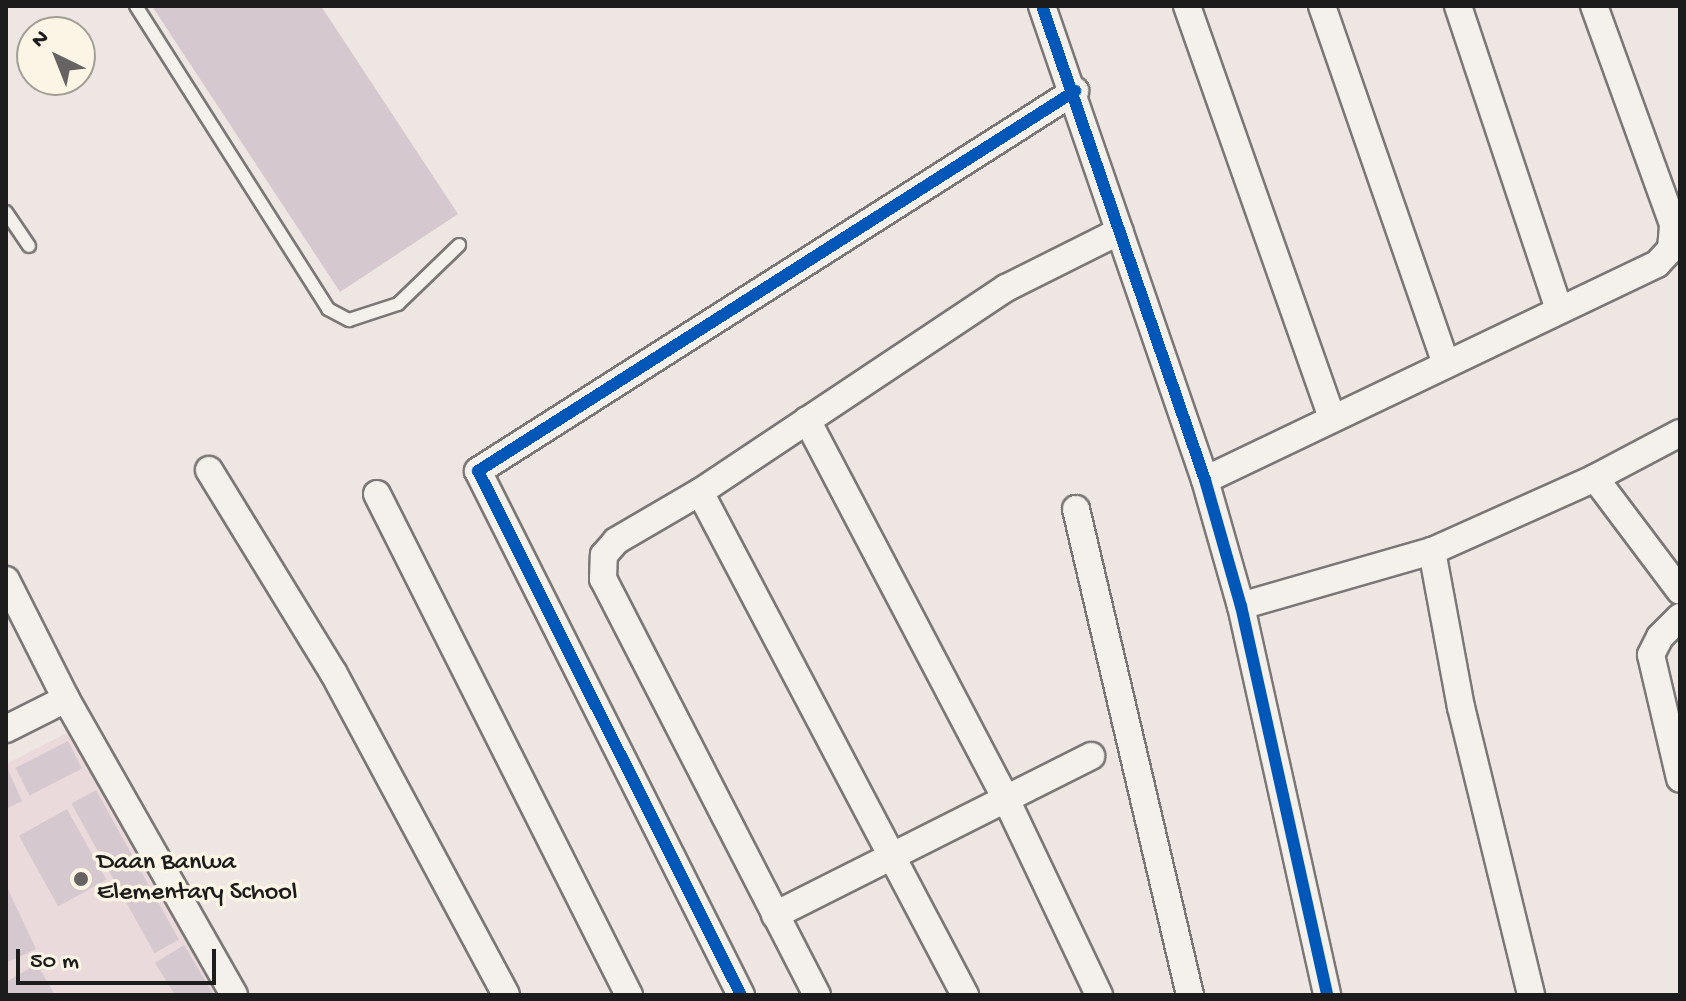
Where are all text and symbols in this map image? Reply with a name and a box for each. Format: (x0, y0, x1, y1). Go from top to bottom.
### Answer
north arrow (16, 16, 96, 96)
text: N (27, 26, 55, 54)
place label: Daan Banwa Elementary School (97, 848, 297, 910)
marker: Daan Banwa Elementary School (72, 870, 90, 888)
scale bar (20, 933, 220, 983)
text: 50 m (30, 948, 79, 977)

